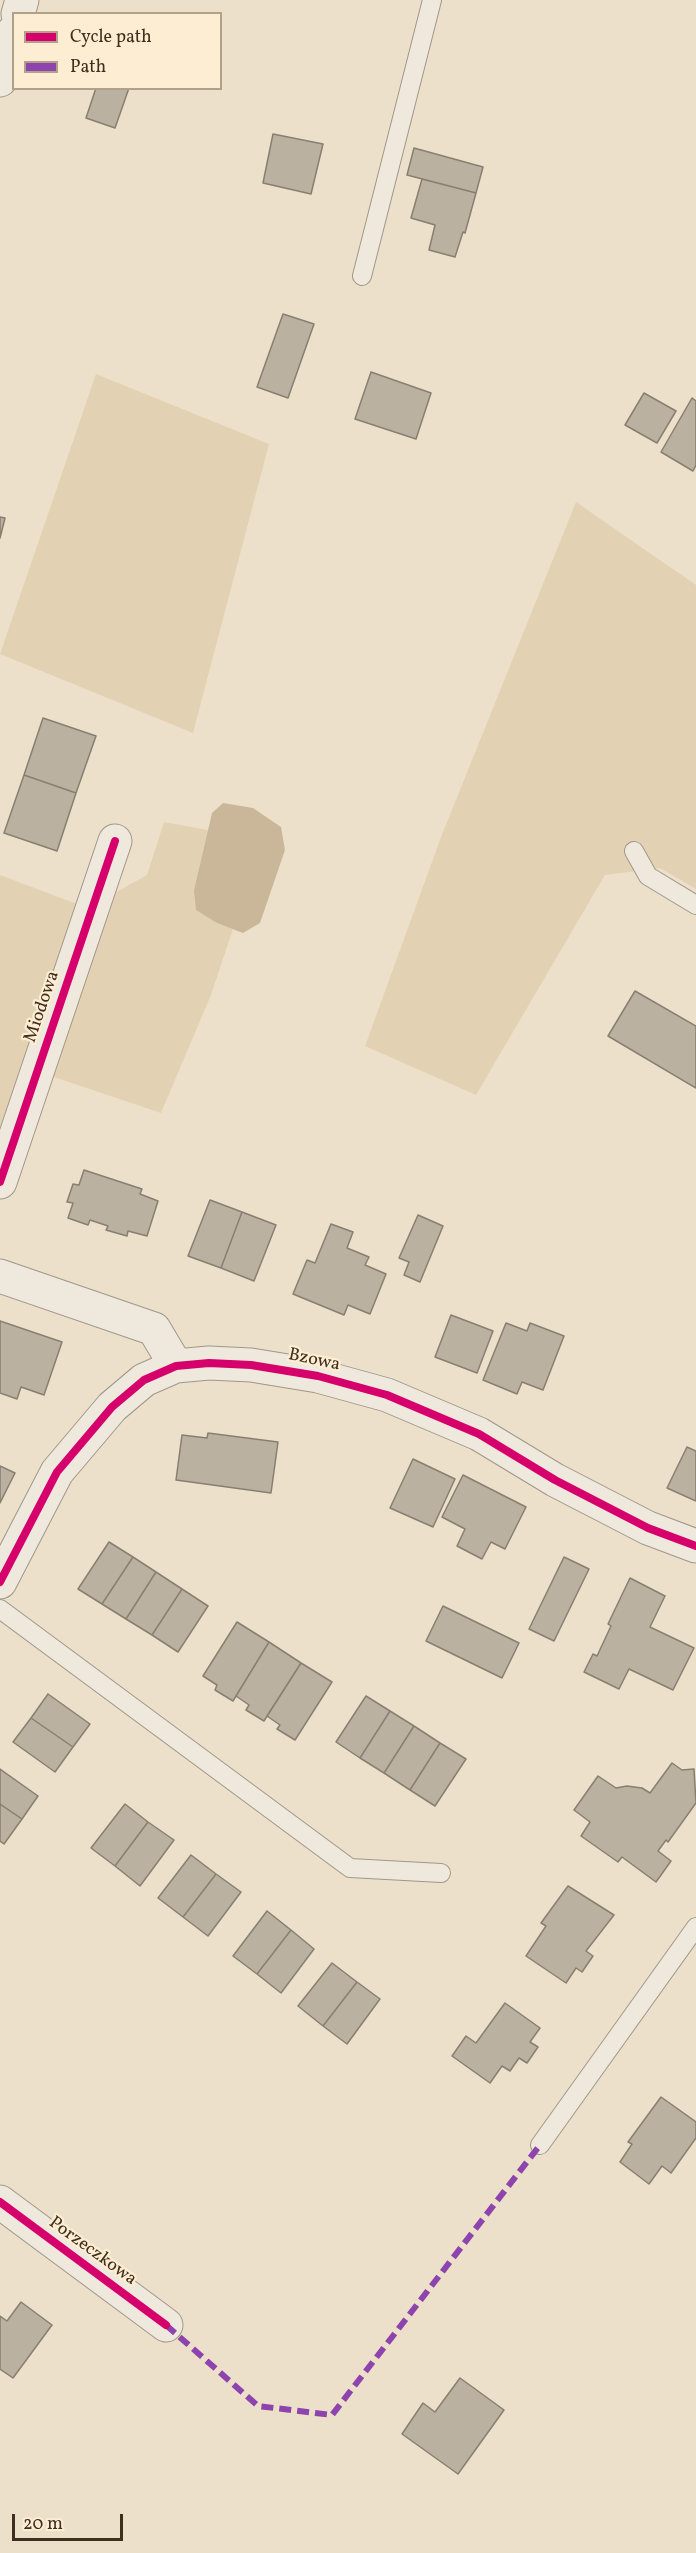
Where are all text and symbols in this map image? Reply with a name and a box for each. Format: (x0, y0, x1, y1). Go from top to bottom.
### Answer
legend (12, 12, 222, 90)
text: Cycle path (70, 25, 152, 50)
text: Path (70, 55, 106, 80)
street label: Miodowa (21, 968, 65, 1046)
street label: Bzowa (286, 1345, 342, 1377)
street label: Porzeczkowa (44, 2213, 140, 2291)
scale bar (15, 2502, 126, 2540)
text: 20 m (23, 2512, 63, 2537)

